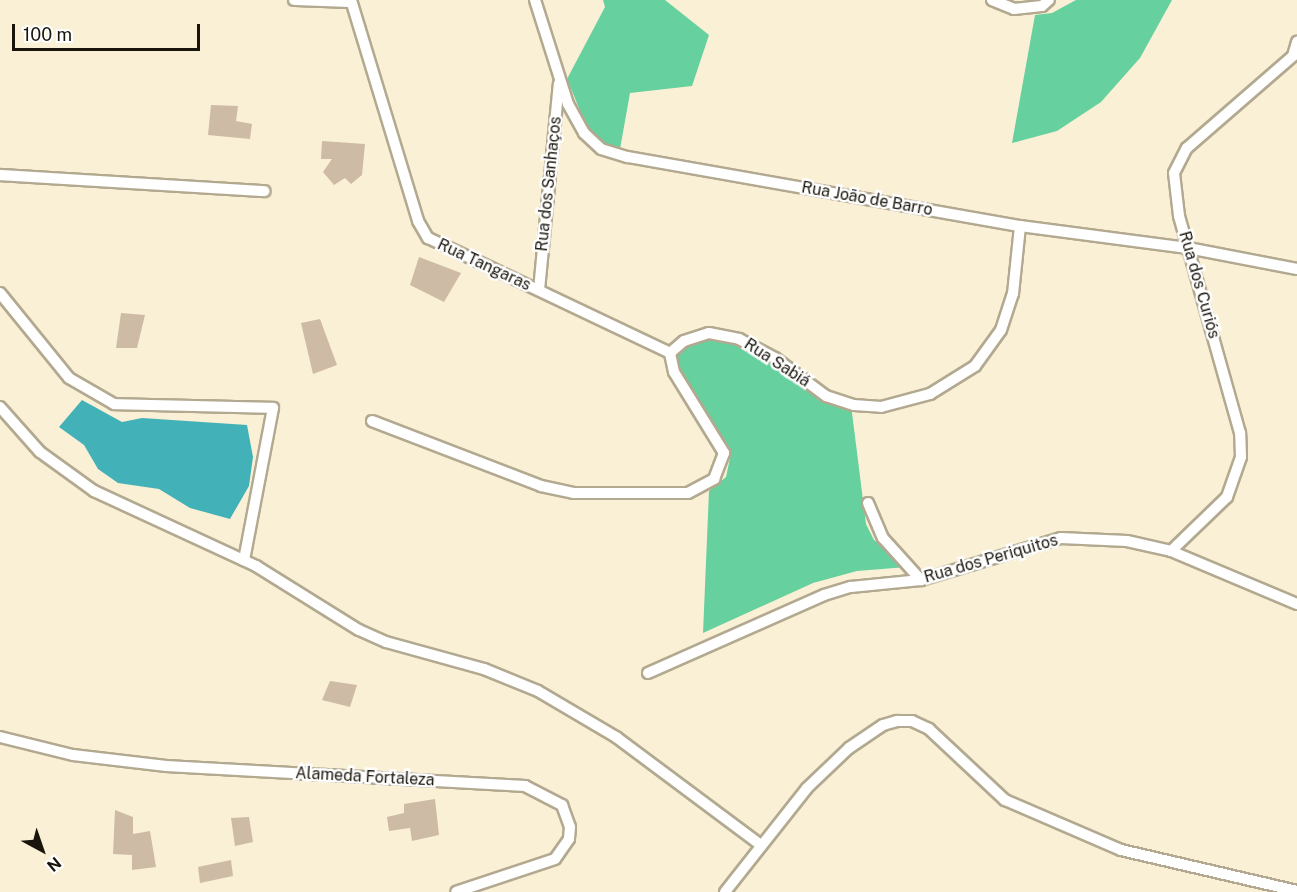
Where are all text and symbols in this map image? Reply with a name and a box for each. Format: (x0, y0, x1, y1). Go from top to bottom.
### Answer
scale bar (15, 12, 202, 50)
text: 100 m (23, 24, 72, 45)
street label: Rua dos Sanhaços (532, 115, 566, 253)
street label: Rua João de Barro (800, 178, 934, 220)
street label: Rua dos Curiós (1174, 229, 1224, 341)
street label: Rua Tangaras (434, 235, 534, 295)
street label: Rua Sabiá (740, 335, 814, 391)
street label: Rua dos Periquitos (922, 531, 1060, 587)
street label: Alameda Fortaleza (295, 764, 435, 790)
north arrow (12, 820, 72, 880)
text: N (43, 853, 65, 875)

